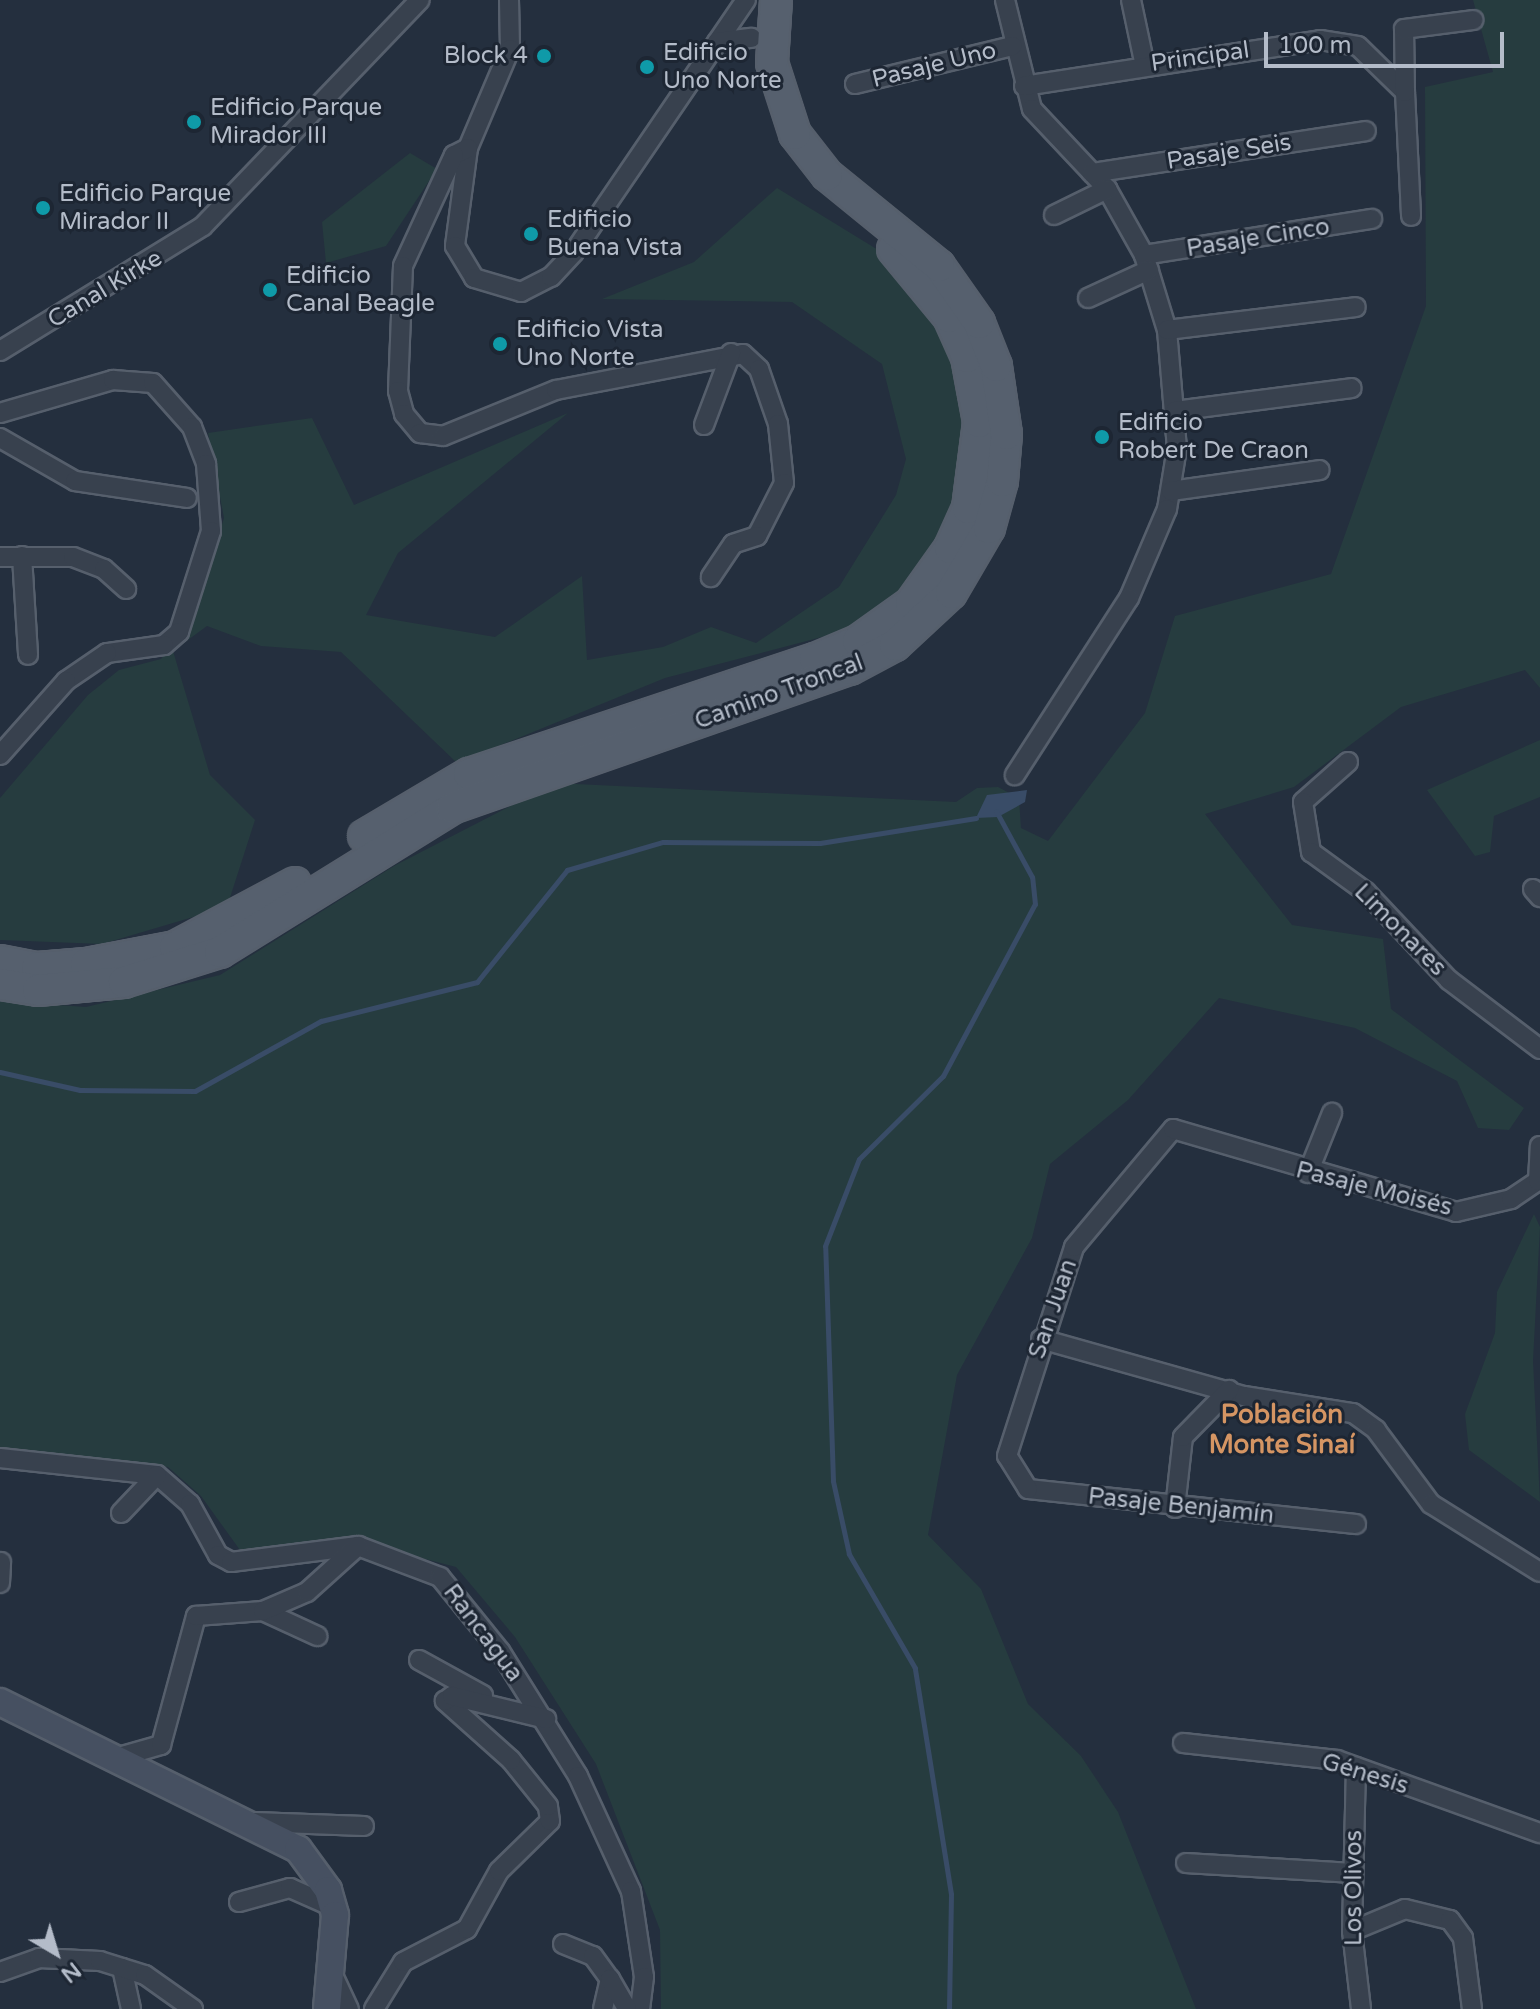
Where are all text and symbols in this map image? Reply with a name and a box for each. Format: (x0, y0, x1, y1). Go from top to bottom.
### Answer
scale bar (1268, 16, 1508, 66)
text: 100 m (1278, 31, 1352, 60)
street label: Pasaje Uno (869, 36, 999, 94)
street label: Principal (1149, 36, 1251, 78)
place label: Edificio Uno Norte (663, 39, 782, 95)
place label: Block 4 (444, 42, 528, 70)
marker: Block 4 (535, 47, 553, 65)
marker: Edificio Uno Norte (638, 58, 656, 76)
place label: Edificio Parque Mirador III (210, 94, 382, 150)
marker: Edificio Parque Mirador III (185, 113, 203, 131)
street label: Pasaje Seis (1165, 128, 1293, 176)
place label: Edificio Parque Mirador II (59, 180, 231, 236)
marker: Edificio Parque Mirador II (34, 199, 52, 217)
place label: Edificio Buena Vista (547, 206, 682, 262)
street label: Pasaje Cinco (1184, 212, 1332, 264)
marker: Edificio Buena Vista (522, 225, 540, 243)
street label: Canal Kirke (43, 244, 167, 334)
place label: Edificio Canal Beagle (286, 262, 435, 318)
marker: Edificio Canal Beagle (261, 281, 279, 299)
place label: Edificio Vista Uno Norte (516, 316, 663, 372)
marker: Edificio Vista Uno Norte (491, 335, 509, 353)
place label: Edificio Robert De Craon (1118, 409, 1309, 465)
marker: Edificio Robert De Craon (1093, 428, 1111, 446)
street label: Camino Troncal (691, 648, 867, 736)
street label: Limonares (1348, 878, 1452, 982)
street label: Pasaje Moisés (1293, 1156, 1455, 1222)
street label: San Juan (1023, 1256, 1083, 1362)
district label: Población Monte Sinaí (1209, 1399, 1355, 1460)
street label: Pasaje Benjamín (1087, 1482, 1275, 1530)
street label: Rancagua (437, 1579, 529, 1687)
street label: Génesis (1318, 1747, 1412, 1801)
street label: Los Olivos (1340, 1830, 1368, 1946)
north arrow (16, 1913, 96, 1993)
text: N (56, 1956, 86, 1988)

